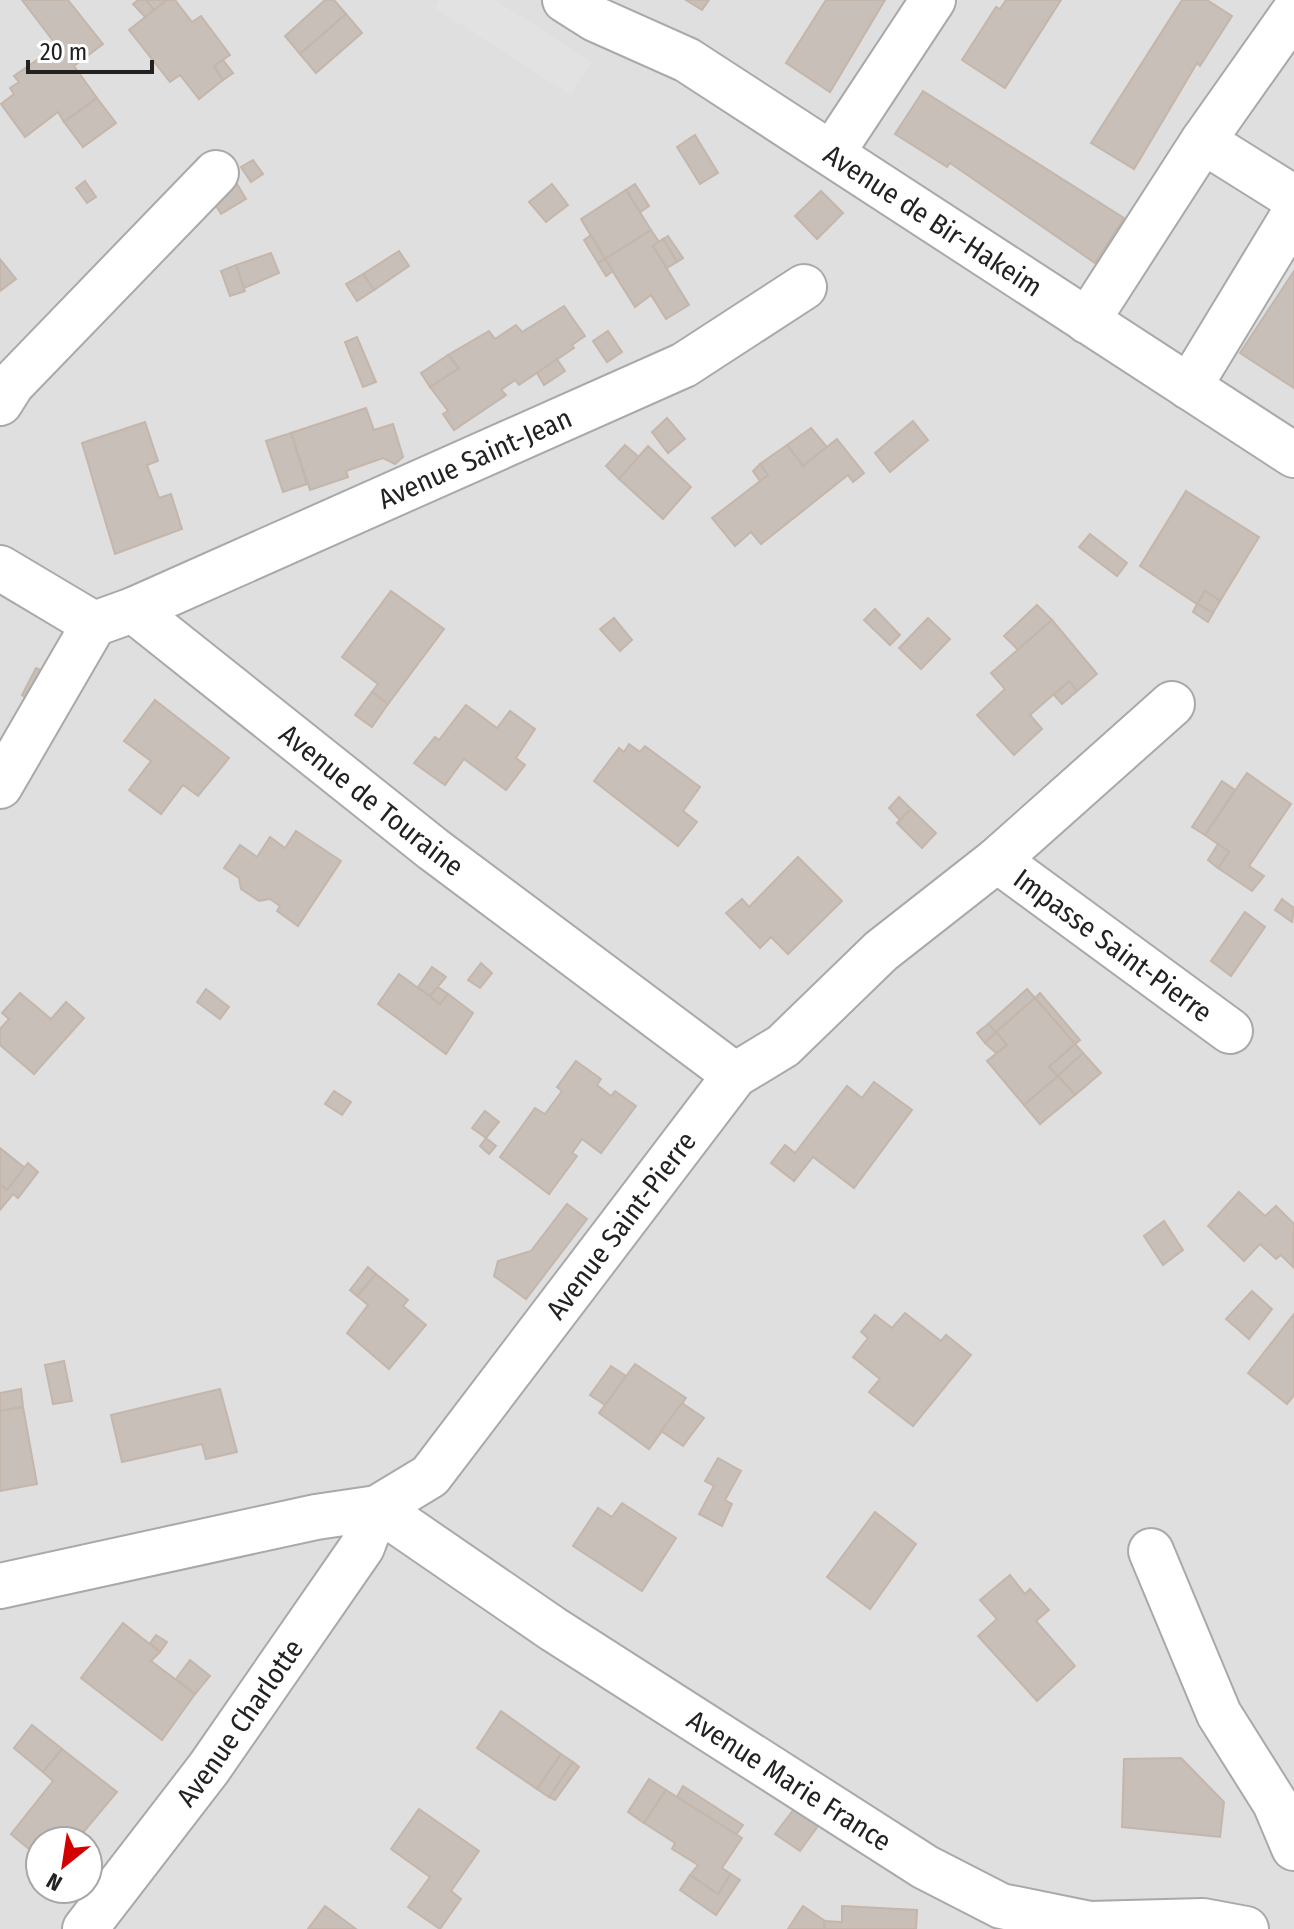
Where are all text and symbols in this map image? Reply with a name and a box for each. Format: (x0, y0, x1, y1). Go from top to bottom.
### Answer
scale bar (28, 24, 152, 74)
text: 20 m (40, 38, 87, 66)
street label: Avenue de Bir-Hakeim (818, 137, 1049, 303)
street label: Avenue Saint-Jean (373, 401, 577, 515)
street label: Avenue de Touraine (273, 717, 470, 883)
street label: Impasse Saint-Pierre (1008, 862, 1218, 1029)
street label: Avenue Saint-Pierre (539, 1125, 702, 1326)
street label: Avenue Charlotte (169, 1633, 310, 1813)
street label: Avenue Marie France (681, 1703, 898, 1858)
north arrow (24, 1825, 104, 1905)
text: N (42, 1867, 67, 1897)

